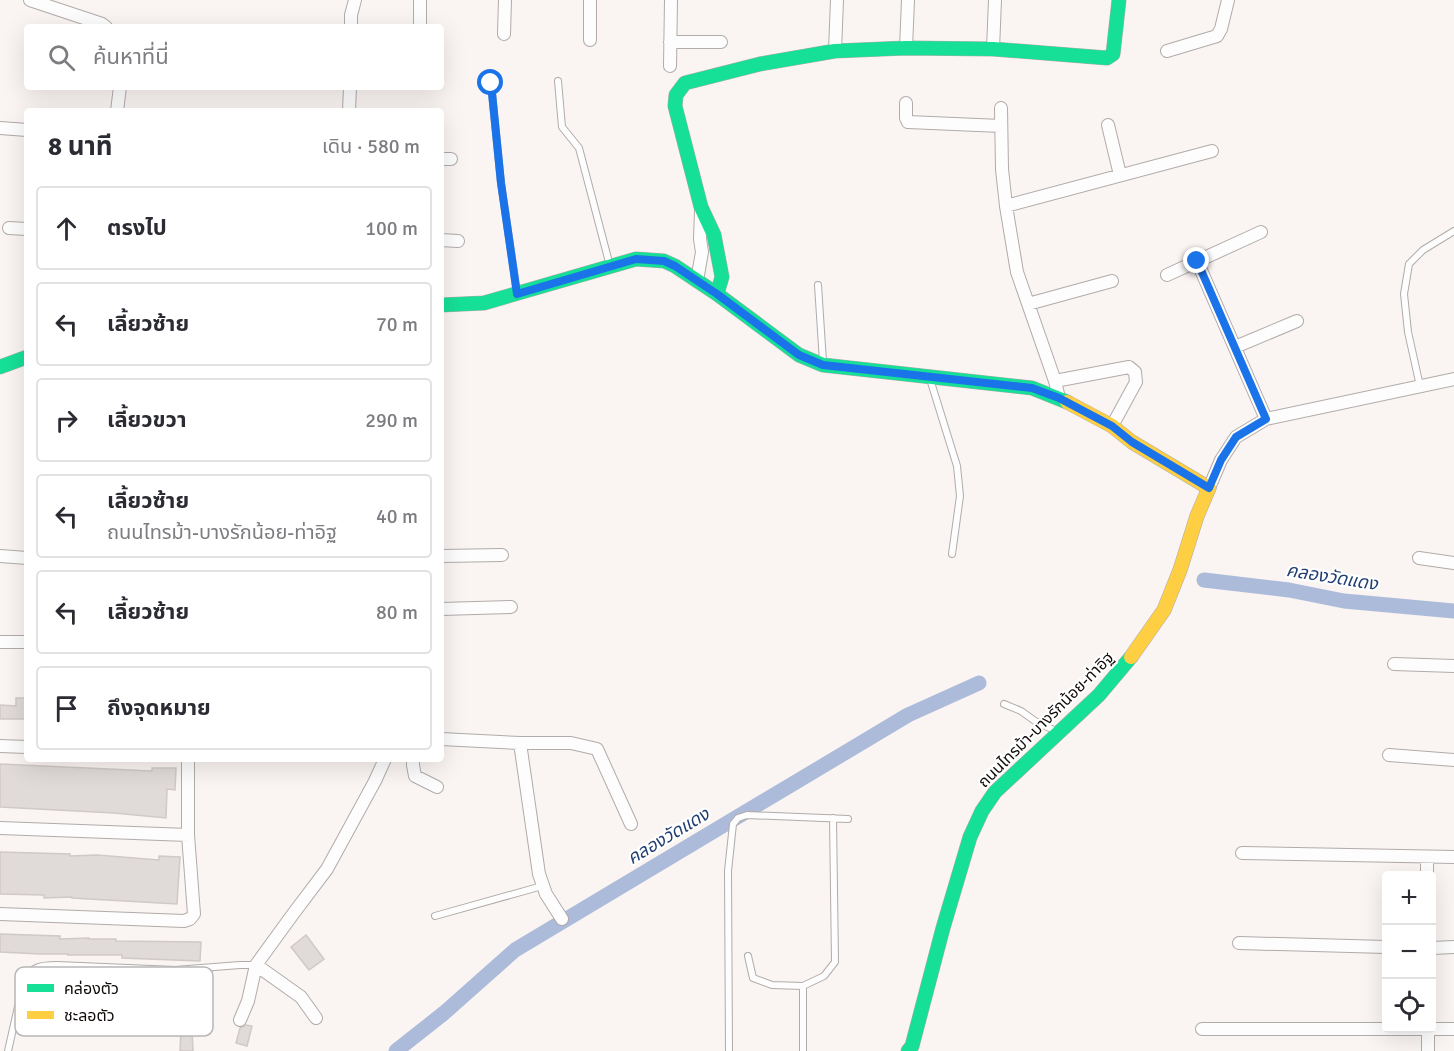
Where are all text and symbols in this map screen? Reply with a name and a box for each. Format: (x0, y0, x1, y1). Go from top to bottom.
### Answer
search box (24, 24, 444, 90)
icon: search (45, 41, 78, 74)
text: ค้นหาที่นี่ (93, 43, 169, 70)
route start (477, 69, 503, 95)
text: 8 นาที (48, 131, 113, 163)
text: เดิน · 580 m (322, 134, 420, 159)
icon: ahead (50, 212, 83, 245)
text: ตรงไป (107, 214, 167, 241)
text: 100 m (365, 216, 418, 241)
route end (1183, 247, 1209, 273)
icon: left (50, 308, 83, 341)
text: เลี้ยวซ้าย (107, 310, 189, 337)
text: 70 m (376, 312, 418, 337)
icon: right (50, 404, 83, 437)
text: เลี้ยวขวา (107, 406, 187, 433)
text: 290 m (365, 408, 418, 433)
text: เลี้ยวซ้าย (107, 487, 189, 514)
icon: left (50, 500, 83, 533)
text: 40 m (376, 504, 418, 529)
text: ถนนไทรม้า-บางรักน้อย-ท่าอิฐ (107, 520, 337, 545)
water label: คลองวัดแดง (1285, 559, 1381, 595)
icon: left (50, 596, 83, 629)
text: เลี้ยวซ้าย (107, 598, 189, 625)
text: 80 m (376, 600, 418, 625)
street label: ถนนไทรม้า-บางรักน้อย-ท่าอิฐ (974, 648, 1118, 792)
icon: arrive (50, 692, 83, 725)
text: ถึงจุดหมาย (107, 694, 211, 721)
water label: คลองวัดแดง (623, 802, 714, 869)
map controls (1382, 871, 1436, 1033)
button: + (1382, 871, 1436, 925)
button: − (1382, 925, 1436, 979)
legend (15, 967, 213, 1036)
text: คล่องตัว (64, 979, 119, 999)
button: locate (1382, 979, 1436, 1033)
text: ชะลอตัว (64, 1006, 115, 1026)

